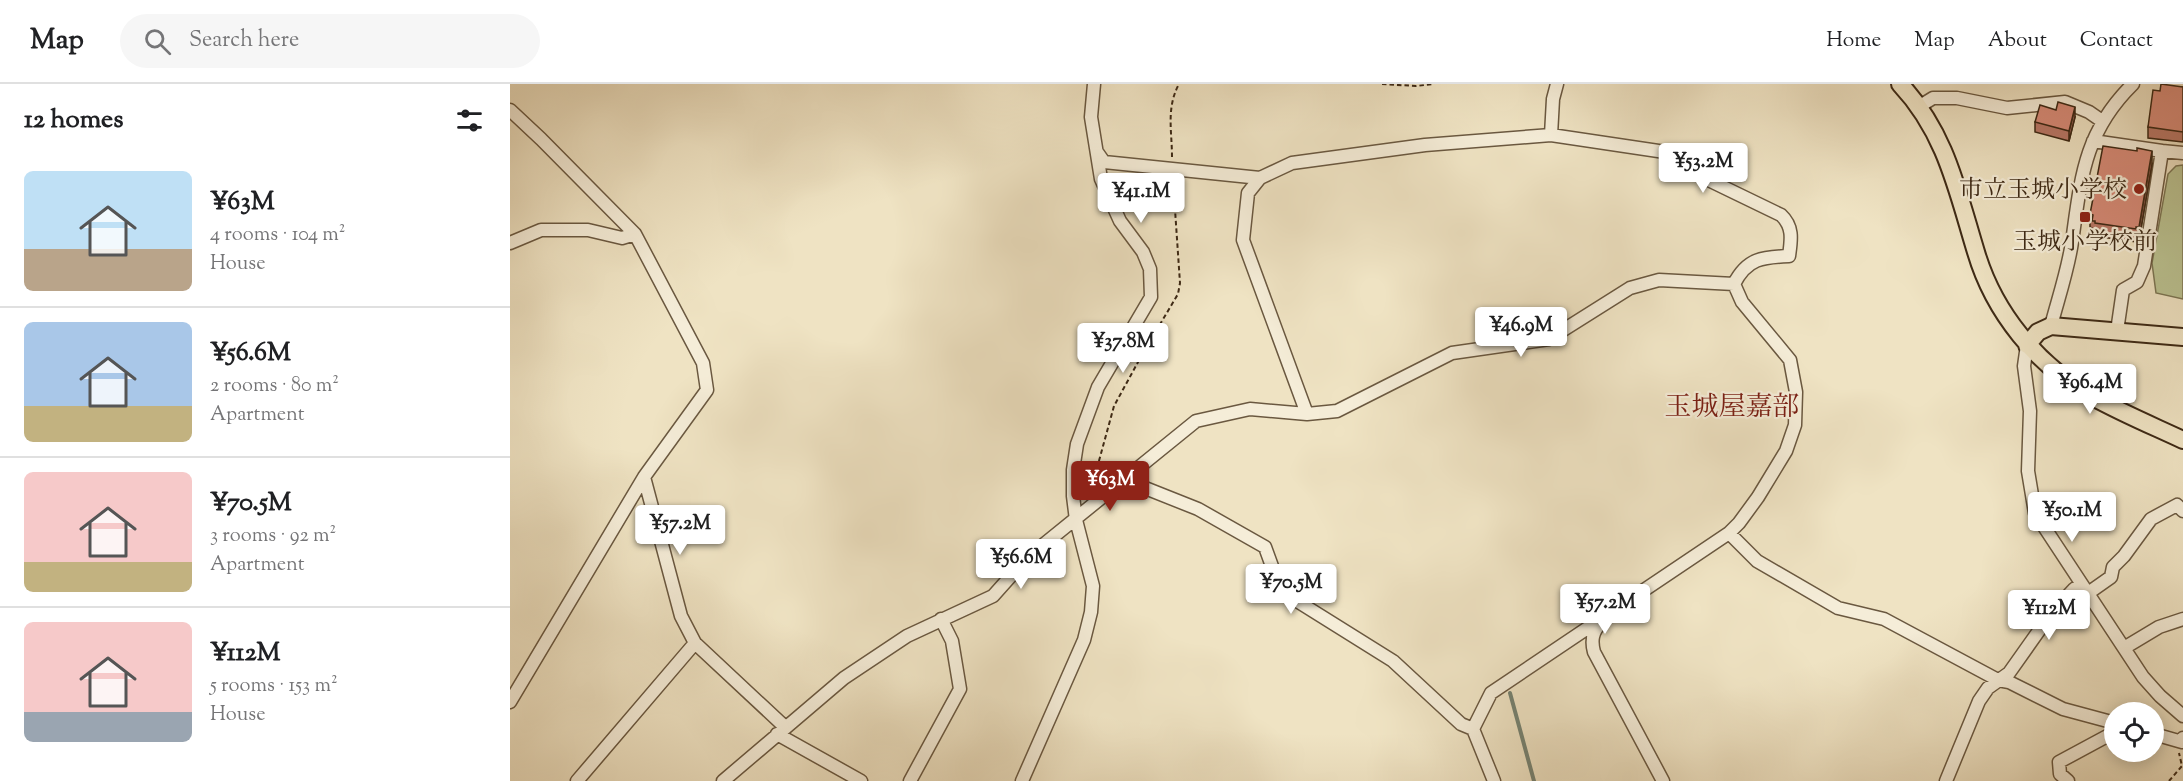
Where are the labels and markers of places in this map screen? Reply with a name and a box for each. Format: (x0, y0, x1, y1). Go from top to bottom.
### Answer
pin: ¥53.2M (1654, 143, 1752, 194)
pin: ¥41.1M (1092, 173, 1190, 224)
place label: 市立玉城小学校 (1959, 174, 2127, 208)
marker: 市立玉城小学校 (2132, 182, 2146, 196)
marker: 玉城小学校前 (2078, 210, 2092, 224)
place label: 玉城小学校前 (2013, 226, 2157, 260)
pin: ¥46.9M (1472, 307, 1570, 358)
pin: ¥37.8M (1074, 323, 1172, 374)
pin: ¥96.4M (2041, 364, 2139, 415)
pin: ¥63M (1074, 461, 1146, 512)
pin: ¥50.1M (2023, 492, 2121, 543)
pin: ¥57.2M (631, 505, 729, 556)
pin: ¥56.6M (972, 539, 1070, 590)
pin: ¥70.5M (1242, 564, 1340, 615)
pin: ¥57.2M (1556, 584, 1654, 635)
pin: ¥112M (2007, 590, 2091, 641)

